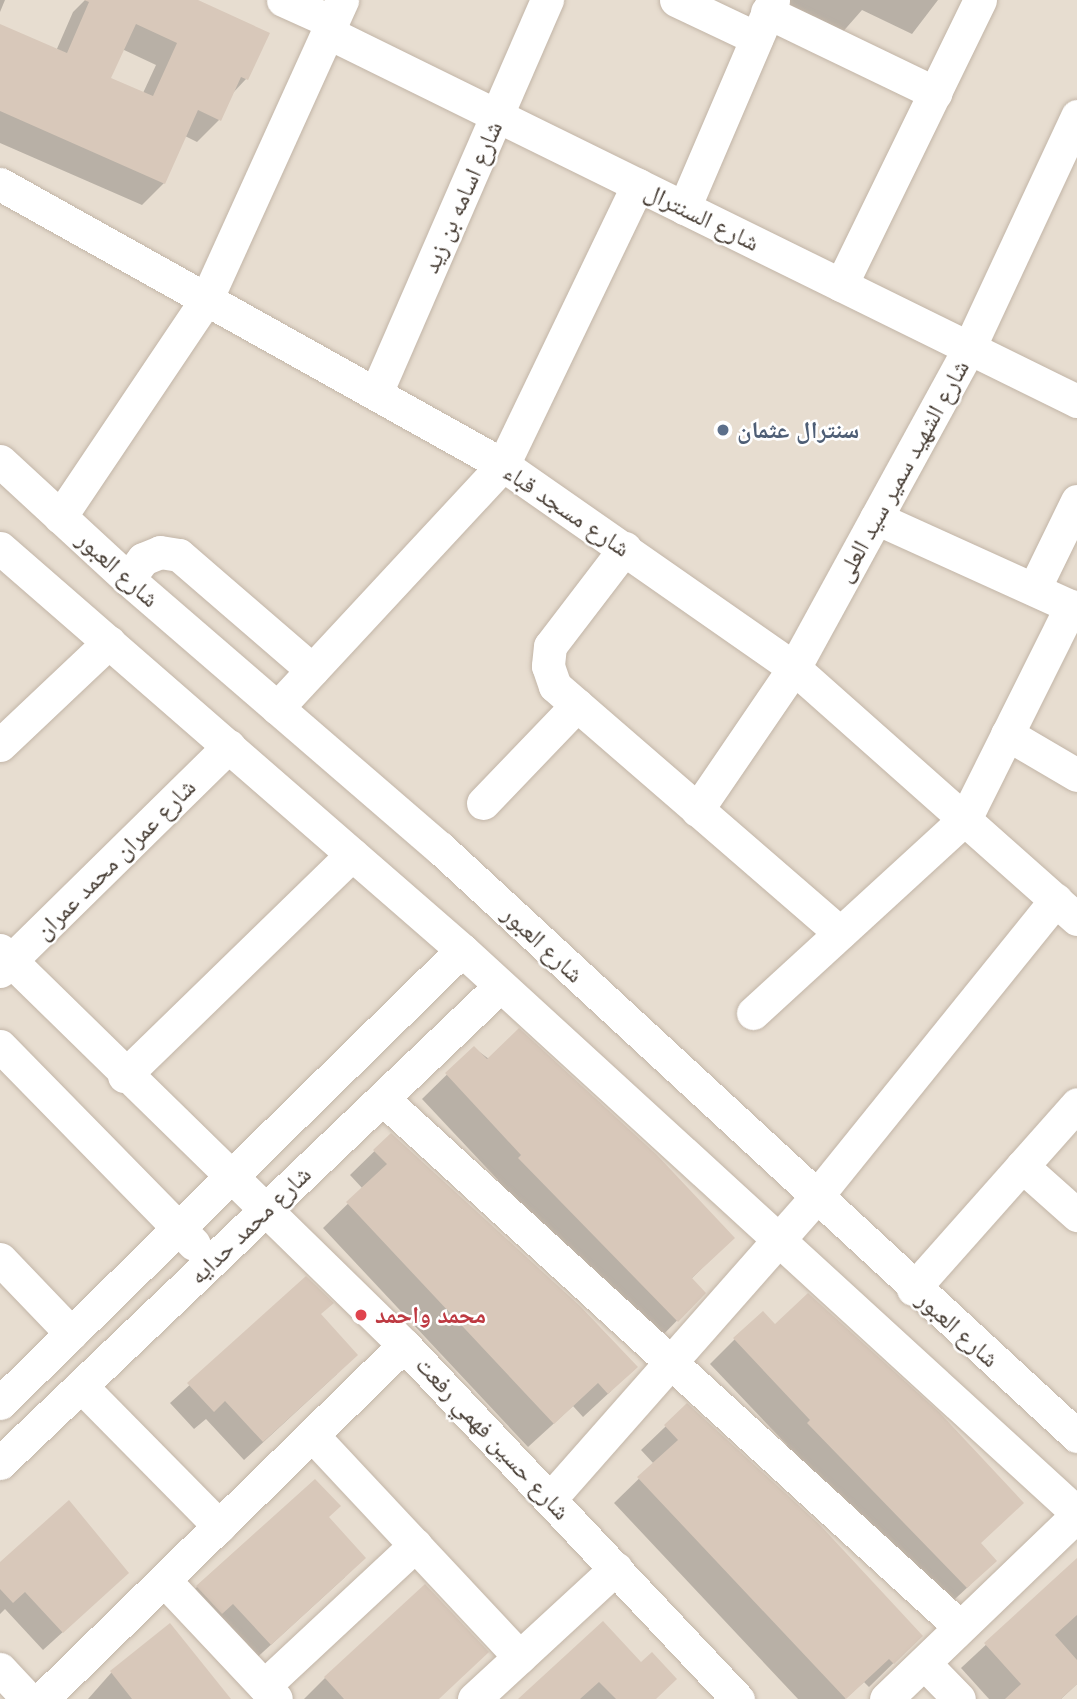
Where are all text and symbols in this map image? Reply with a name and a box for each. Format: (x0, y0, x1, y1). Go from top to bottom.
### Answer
street label: شارع اسامه بن زيد (416, 117, 508, 277)
street label: شارع السنترال (640, 177, 764, 257)
street label: شارع الشهيد سمير سيد العلى (829, 355, 975, 587)
place label: سنترال عثمان (737, 416, 859, 444)
marker: سنترال عثمان (715, 422, 731, 438)
street label: شارع مسجد قباء (498, 457, 636, 563)
street label: شارع العبور (71, 525, 165, 613)
street label: شارع عمران محمد عمران (29, 773, 201, 945)
street label: شارع العبور (497, 899, 589, 989)
street label: شارع محمد حدايه (183, 1160, 317, 1290)
street label: شارع العبور (911, 1285, 1005, 1373)
place label: محمد واحمد (375, 1301, 486, 1329)
marker: محمد واحمد (353, 1307, 369, 1323)
street label: شارع حسين فهمي رفعت (410, 1350, 576, 1526)

